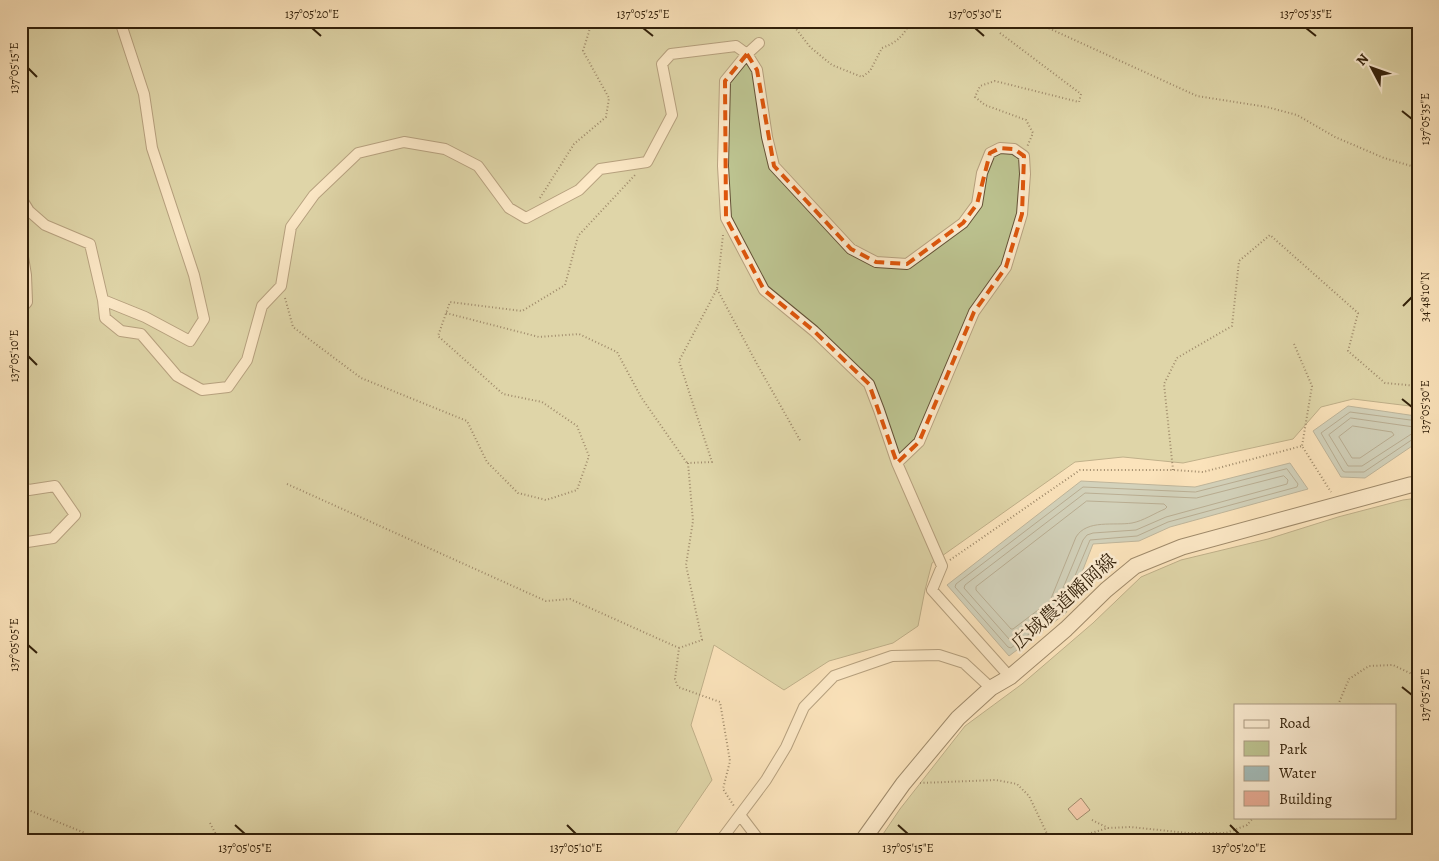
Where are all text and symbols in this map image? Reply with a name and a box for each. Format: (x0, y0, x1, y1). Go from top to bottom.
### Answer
text: 137°05'20"E (285, 6, 339, 22)
text: 137°05'25"E (617, 6, 669, 22)
text: 137°05'30"E (948, 6, 1002, 22)
text: 137°05'35"E (1280, 6, 1332, 22)
text: 137°05'15"E (6, 42, 22, 94)
north arrow (1346, 42, 1396, 92)
text: N (1352, 50, 1373, 70)
text: 137°05'35"E (1417, 93, 1433, 145)
text: 34°48'10"N (1417, 272, 1433, 322)
text: 137°05'10"E (6, 330, 22, 382)
text: 137°05'30"E (1417, 380, 1433, 434)
street label: 広域農道幡岡線 (1006, 548, 1122, 656)
text: 137°05'05"E (6, 618, 22, 672)
text: 137°05'25"E (1417, 669, 1433, 721)
legend (1234, 704, 1396, 818)
text: Road (1279, 713, 1311, 733)
text: Park (1279, 739, 1308, 759)
text: Water (1278, 763, 1316, 783)
text: Building (1279, 789, 1332, 809)
text: 137°05'05"E (218, 840, 272, 856)
text: 137°05'10"E (550, 840, 602, 856)
text: 137°05'15"E (882, 840, 934, 856)
text: 137°05'20"E (1212, 840, 1266, 856)

